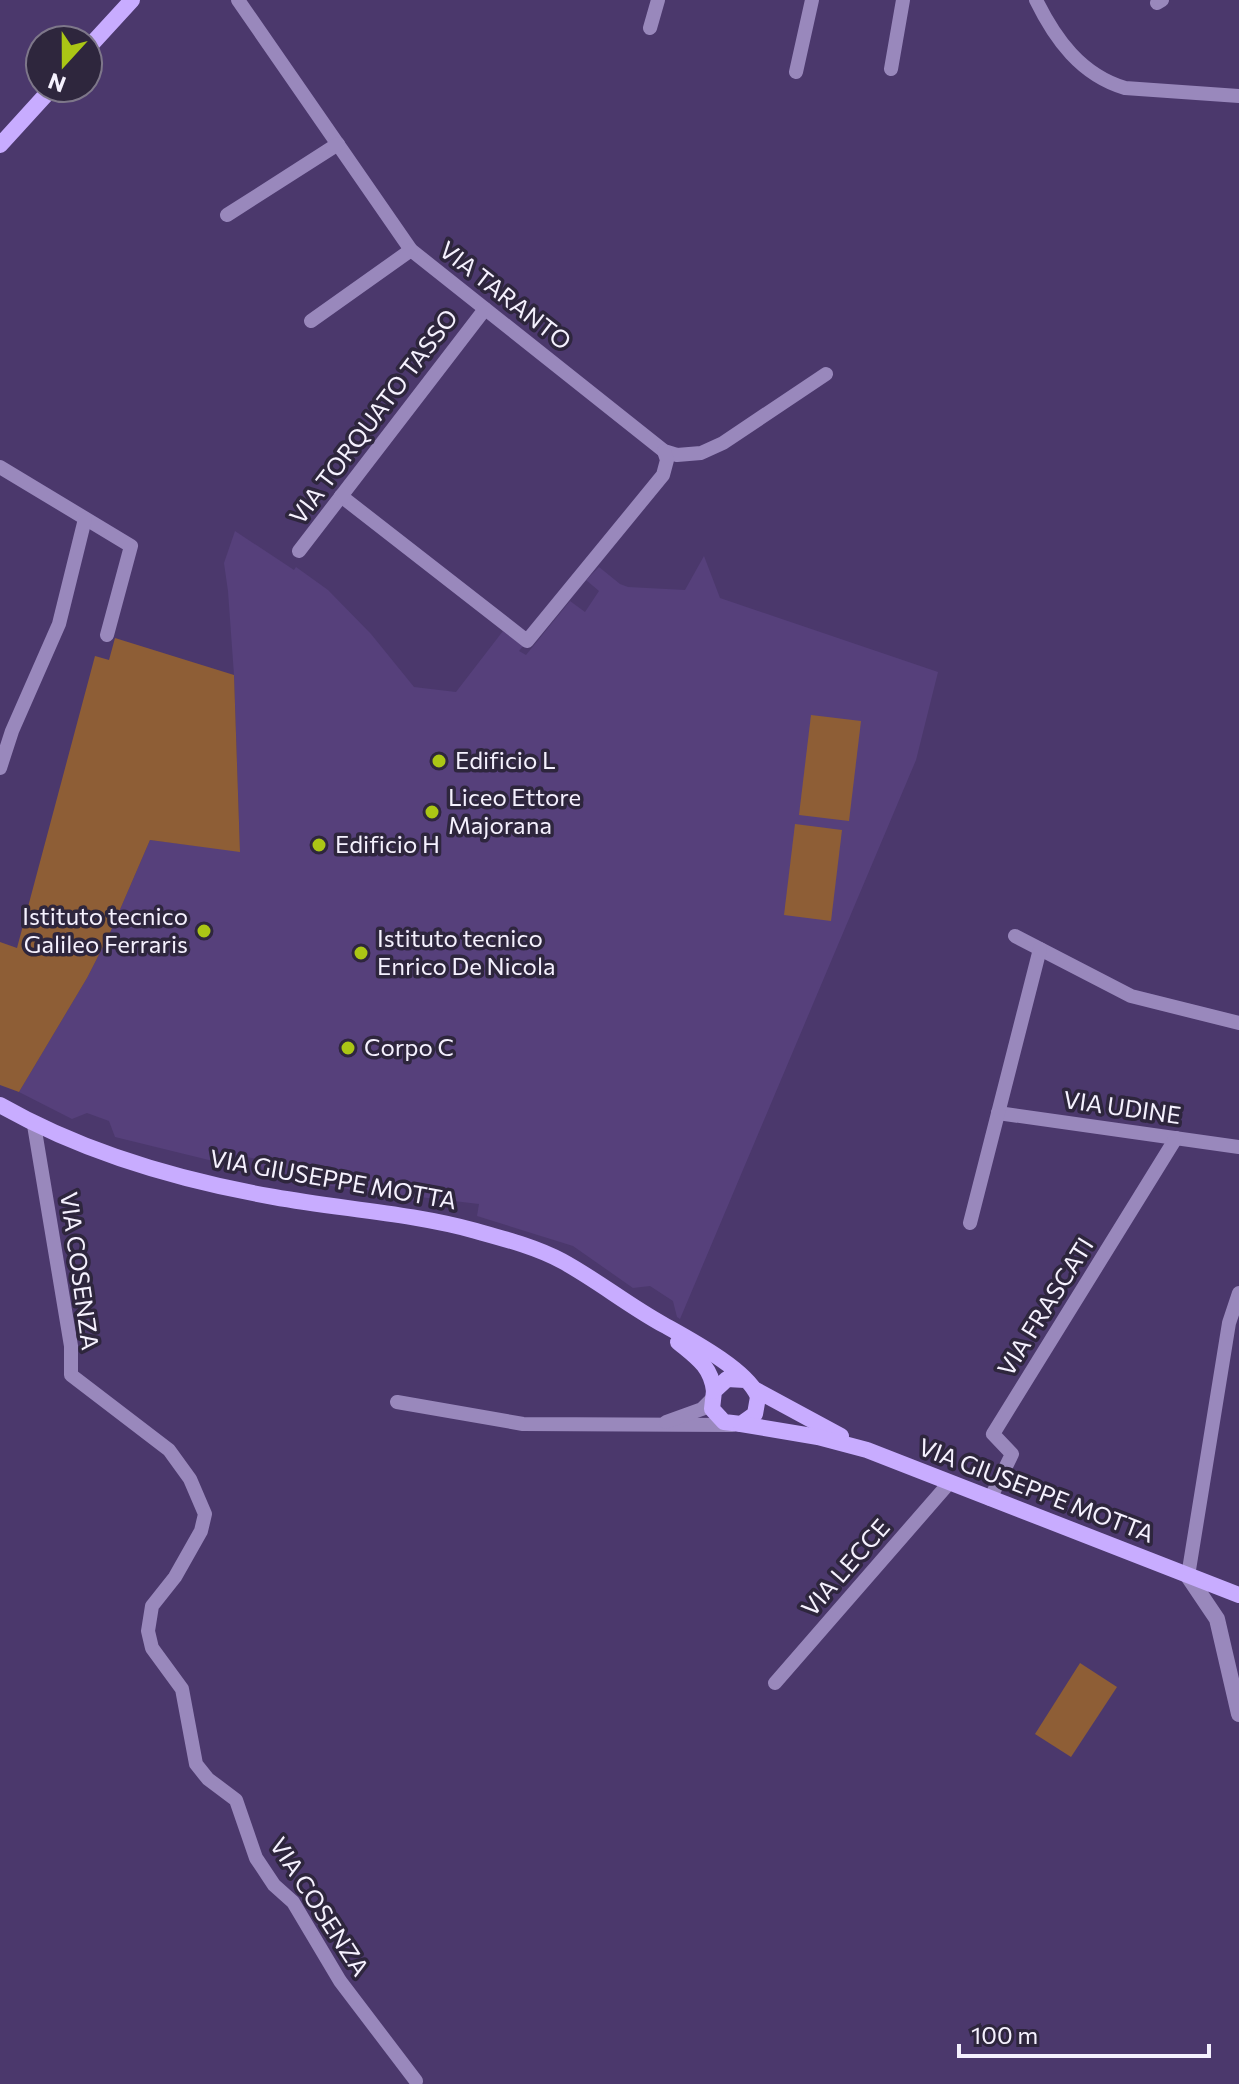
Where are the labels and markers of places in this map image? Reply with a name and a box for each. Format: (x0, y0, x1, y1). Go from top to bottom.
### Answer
place label: Edificio L (455, 745, 556, 774)
marker: Edificio L (430, 752, 448, 770)
place label: Liceo Ettore Majorana (448, 782, 581, 839)
marker: Liceo Ettore Majorana (423, 803, 441, 821)
place label: Edificio H (335, 829, 440, 858)
marker: Edificio H (310, 836, 328, 854)
place label: Istituto tecnico Galileo Ferraris (22, 901, 188, 958)
marker: Istituto tecnico Galileo Ferraris (195, 922, 213, 940)
place label: Istituto tecnico Enrico De Nicola (377, 923, 556, 980)
marker: Istituto tecnico Enrico De Nicola (352, 944, 370, 962)
place label: Corpo C (364, 1032, 454, 1061)
marker: Corpo C (339, 1039, 357, 1057)

